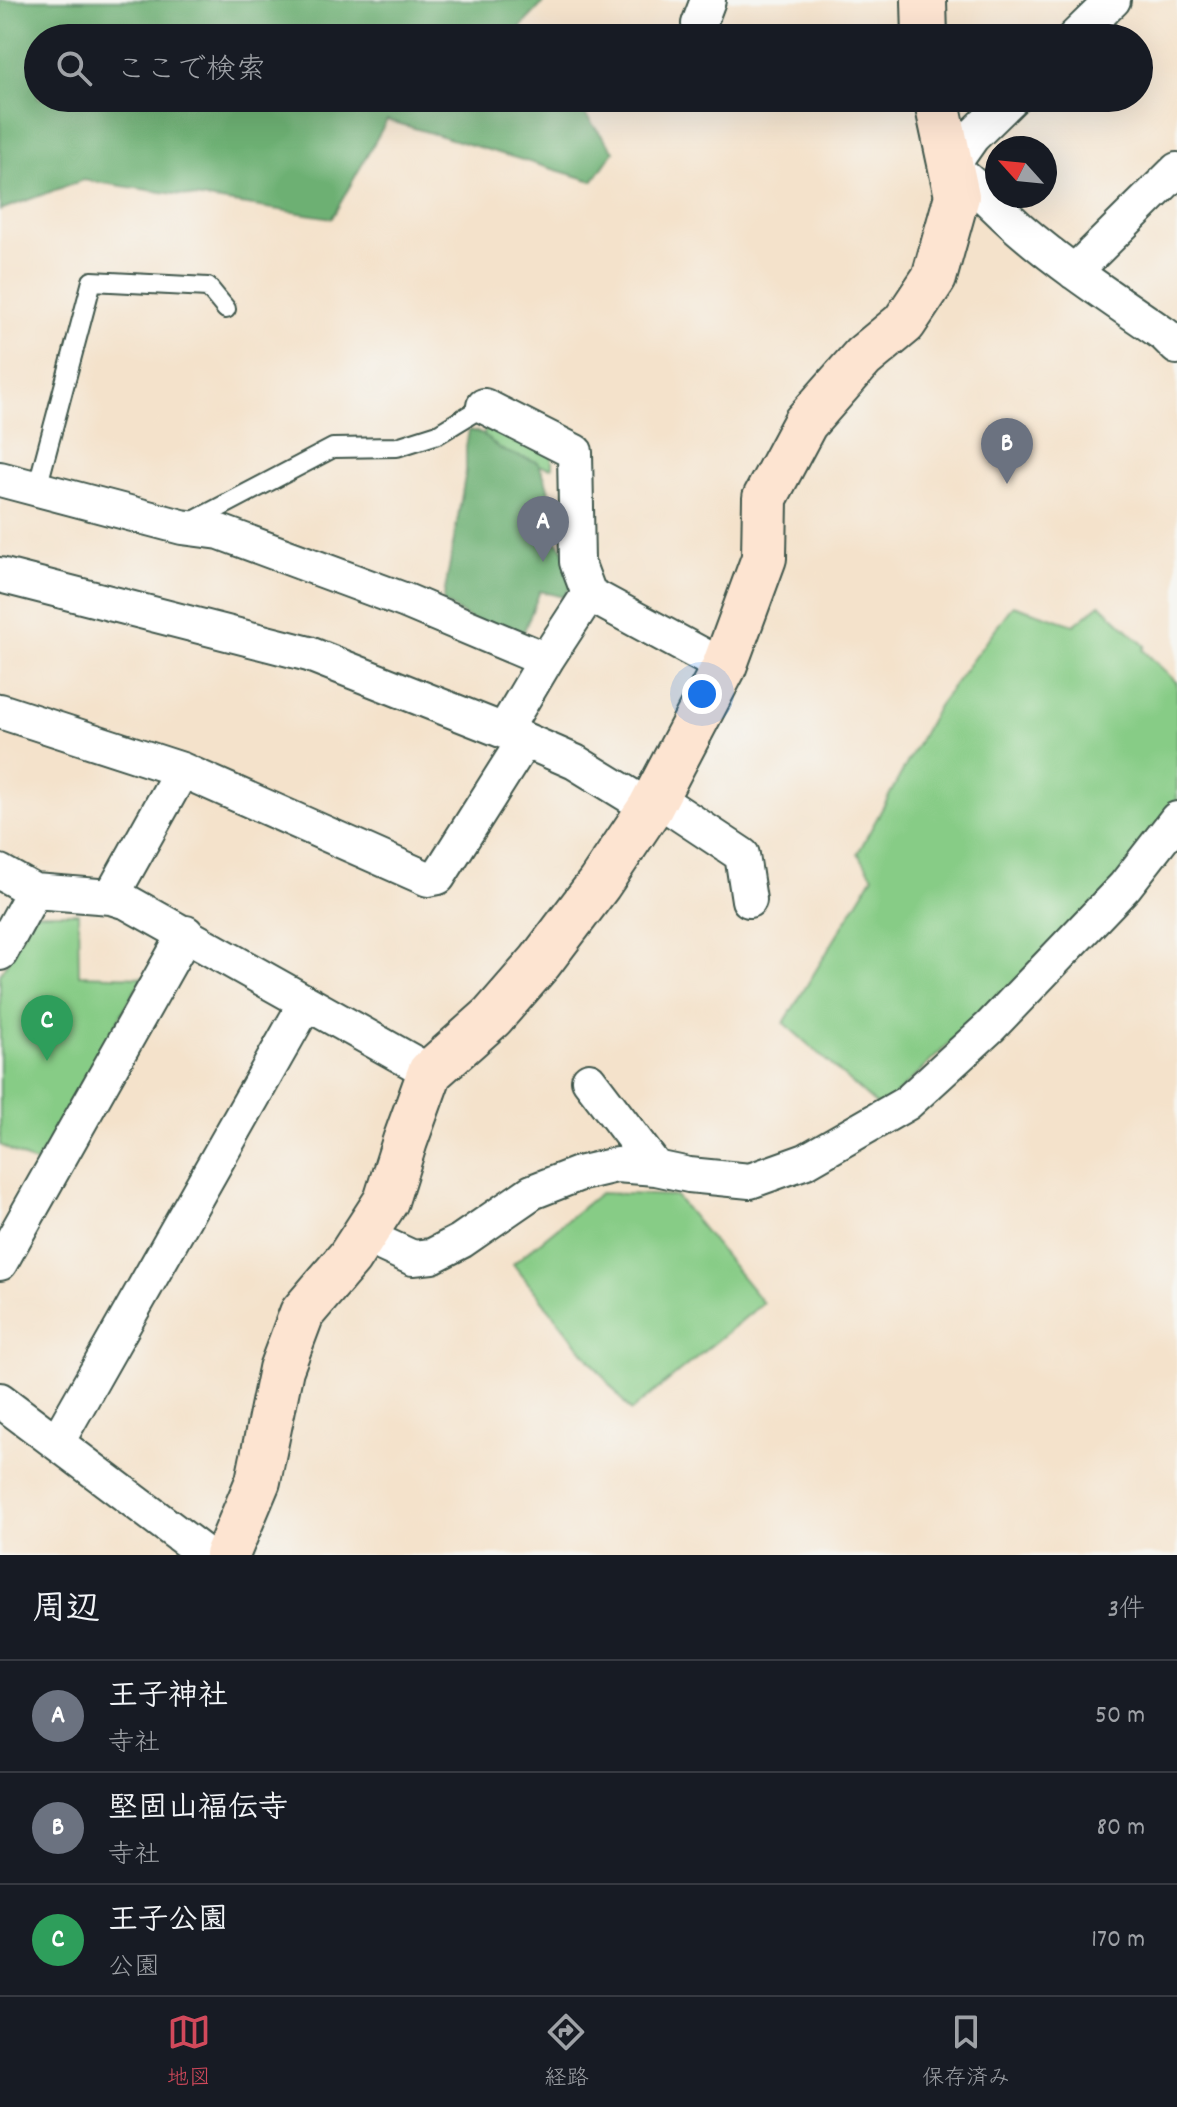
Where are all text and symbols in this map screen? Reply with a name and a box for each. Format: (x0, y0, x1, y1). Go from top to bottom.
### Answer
search box (24, 24, 1153, 112)
icon: search (52, 46, 96, 90)
text: ここで検索 (116, 51, 266, 94)
north arrow (985, 136, 1057, 208)
pin: B (981, 418, 1033, 484)
pin: A (517, 496, 569, 562)
your location (682, 674, 722, 714)
pin: C (21, 995, 73, 1061)
text: 周辺 (32, 1587, 100, 1636)
text: 3件 (1107, 1592, 1145, 1629)
text: 王子神社 (108, 1677, 228, 1720)
text: A (51, 1698, 65, 1735)
text: 50 m (1095, 1698, 1145, 1735)
text: 寺社 (108, 1726, 160, 1763)
text: 堅固山福伝寺 (108, 1789, 288, 1832)
text: B (52, 1810, 64, 1847)
text: 80 m (1097, 1810, 1145, 1847)
text: 寺社 (108, 1838, 160, 1875)
text: 王子公園 (108, 1901, 228, 1944)
text: C (52, 1922, 64, 1959)
text: 170 m (1091, 1922, 1145, 1959)
text: 公園 (108, 1950, 160, 1987)
tab: 地図 (167, 2010, 211, 2095)
tab: 経路 (544, 2010, 588, 2095)
tab: 保存済み (922, 2010, 1010, 2095)

